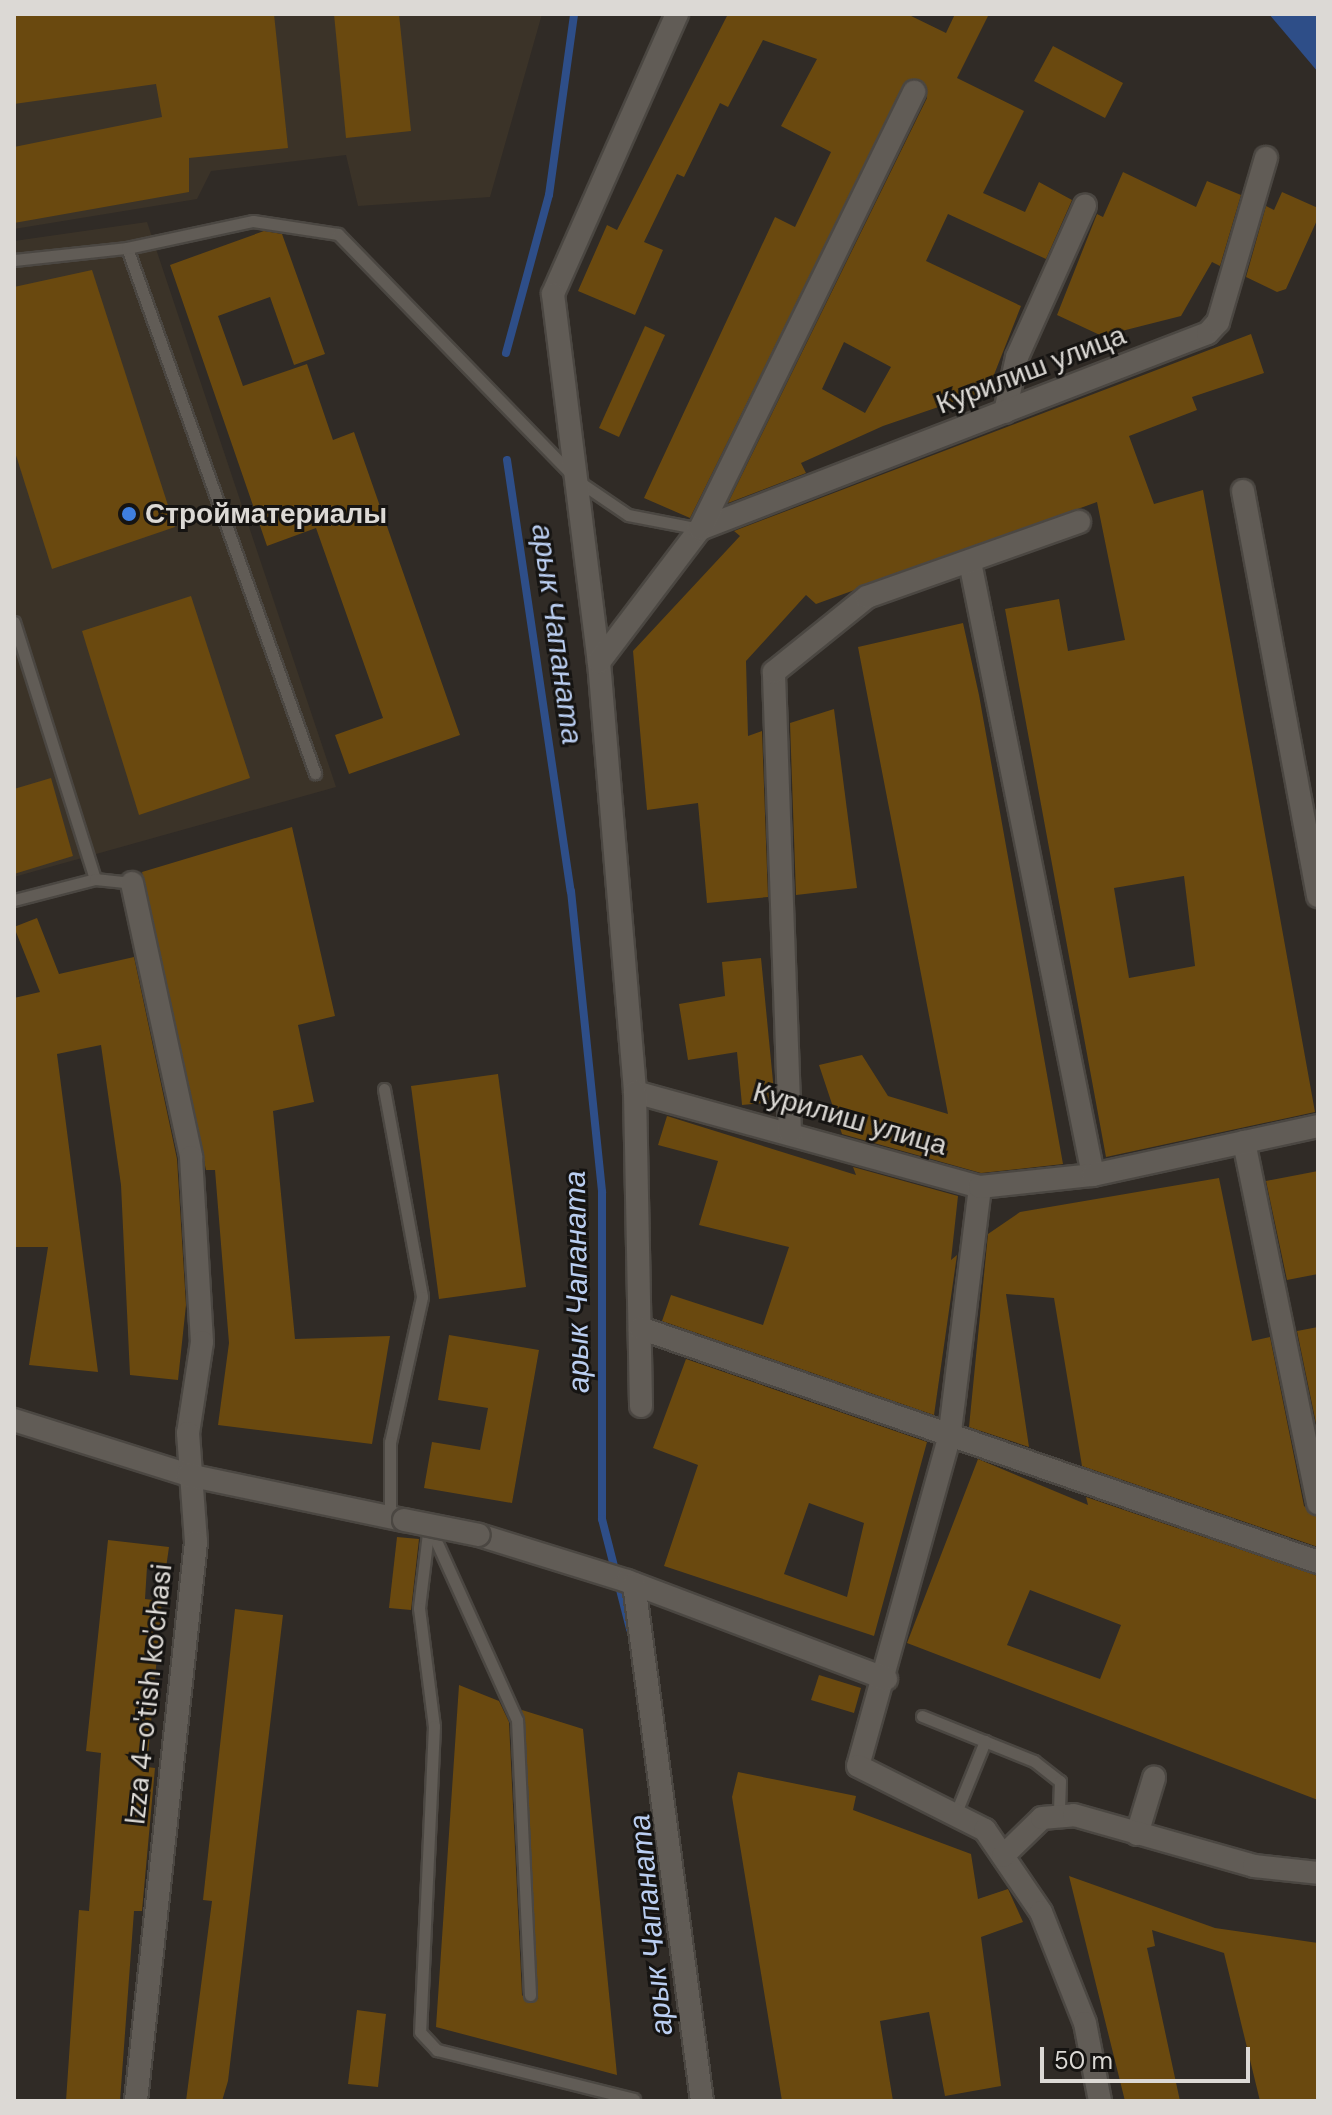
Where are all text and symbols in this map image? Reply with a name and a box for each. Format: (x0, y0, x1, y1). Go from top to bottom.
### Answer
street label: Курилиш улица (932, 318, 1130, 422)
place label: Стройматериалы (145, 497, 387, 531)
marker: Стройматериалы (120, 505, 138, 523)
water label: арык Чапаната (524, 521, 590, 747)
street label: Курилиш улица (749, 1075, 951, 1163)
water label: арык Чапаната (557, 1171, 597, 1393)
street label: Izza 4-o'tish ko'chasi (119, 1562, 179, 1826)
water label: арык Чапаната (621, 1813, 681, 2037)
scale bar (1044, 2031, 1254, 2081)
text: 50 m (1054, 2045, 1113, 2076)

